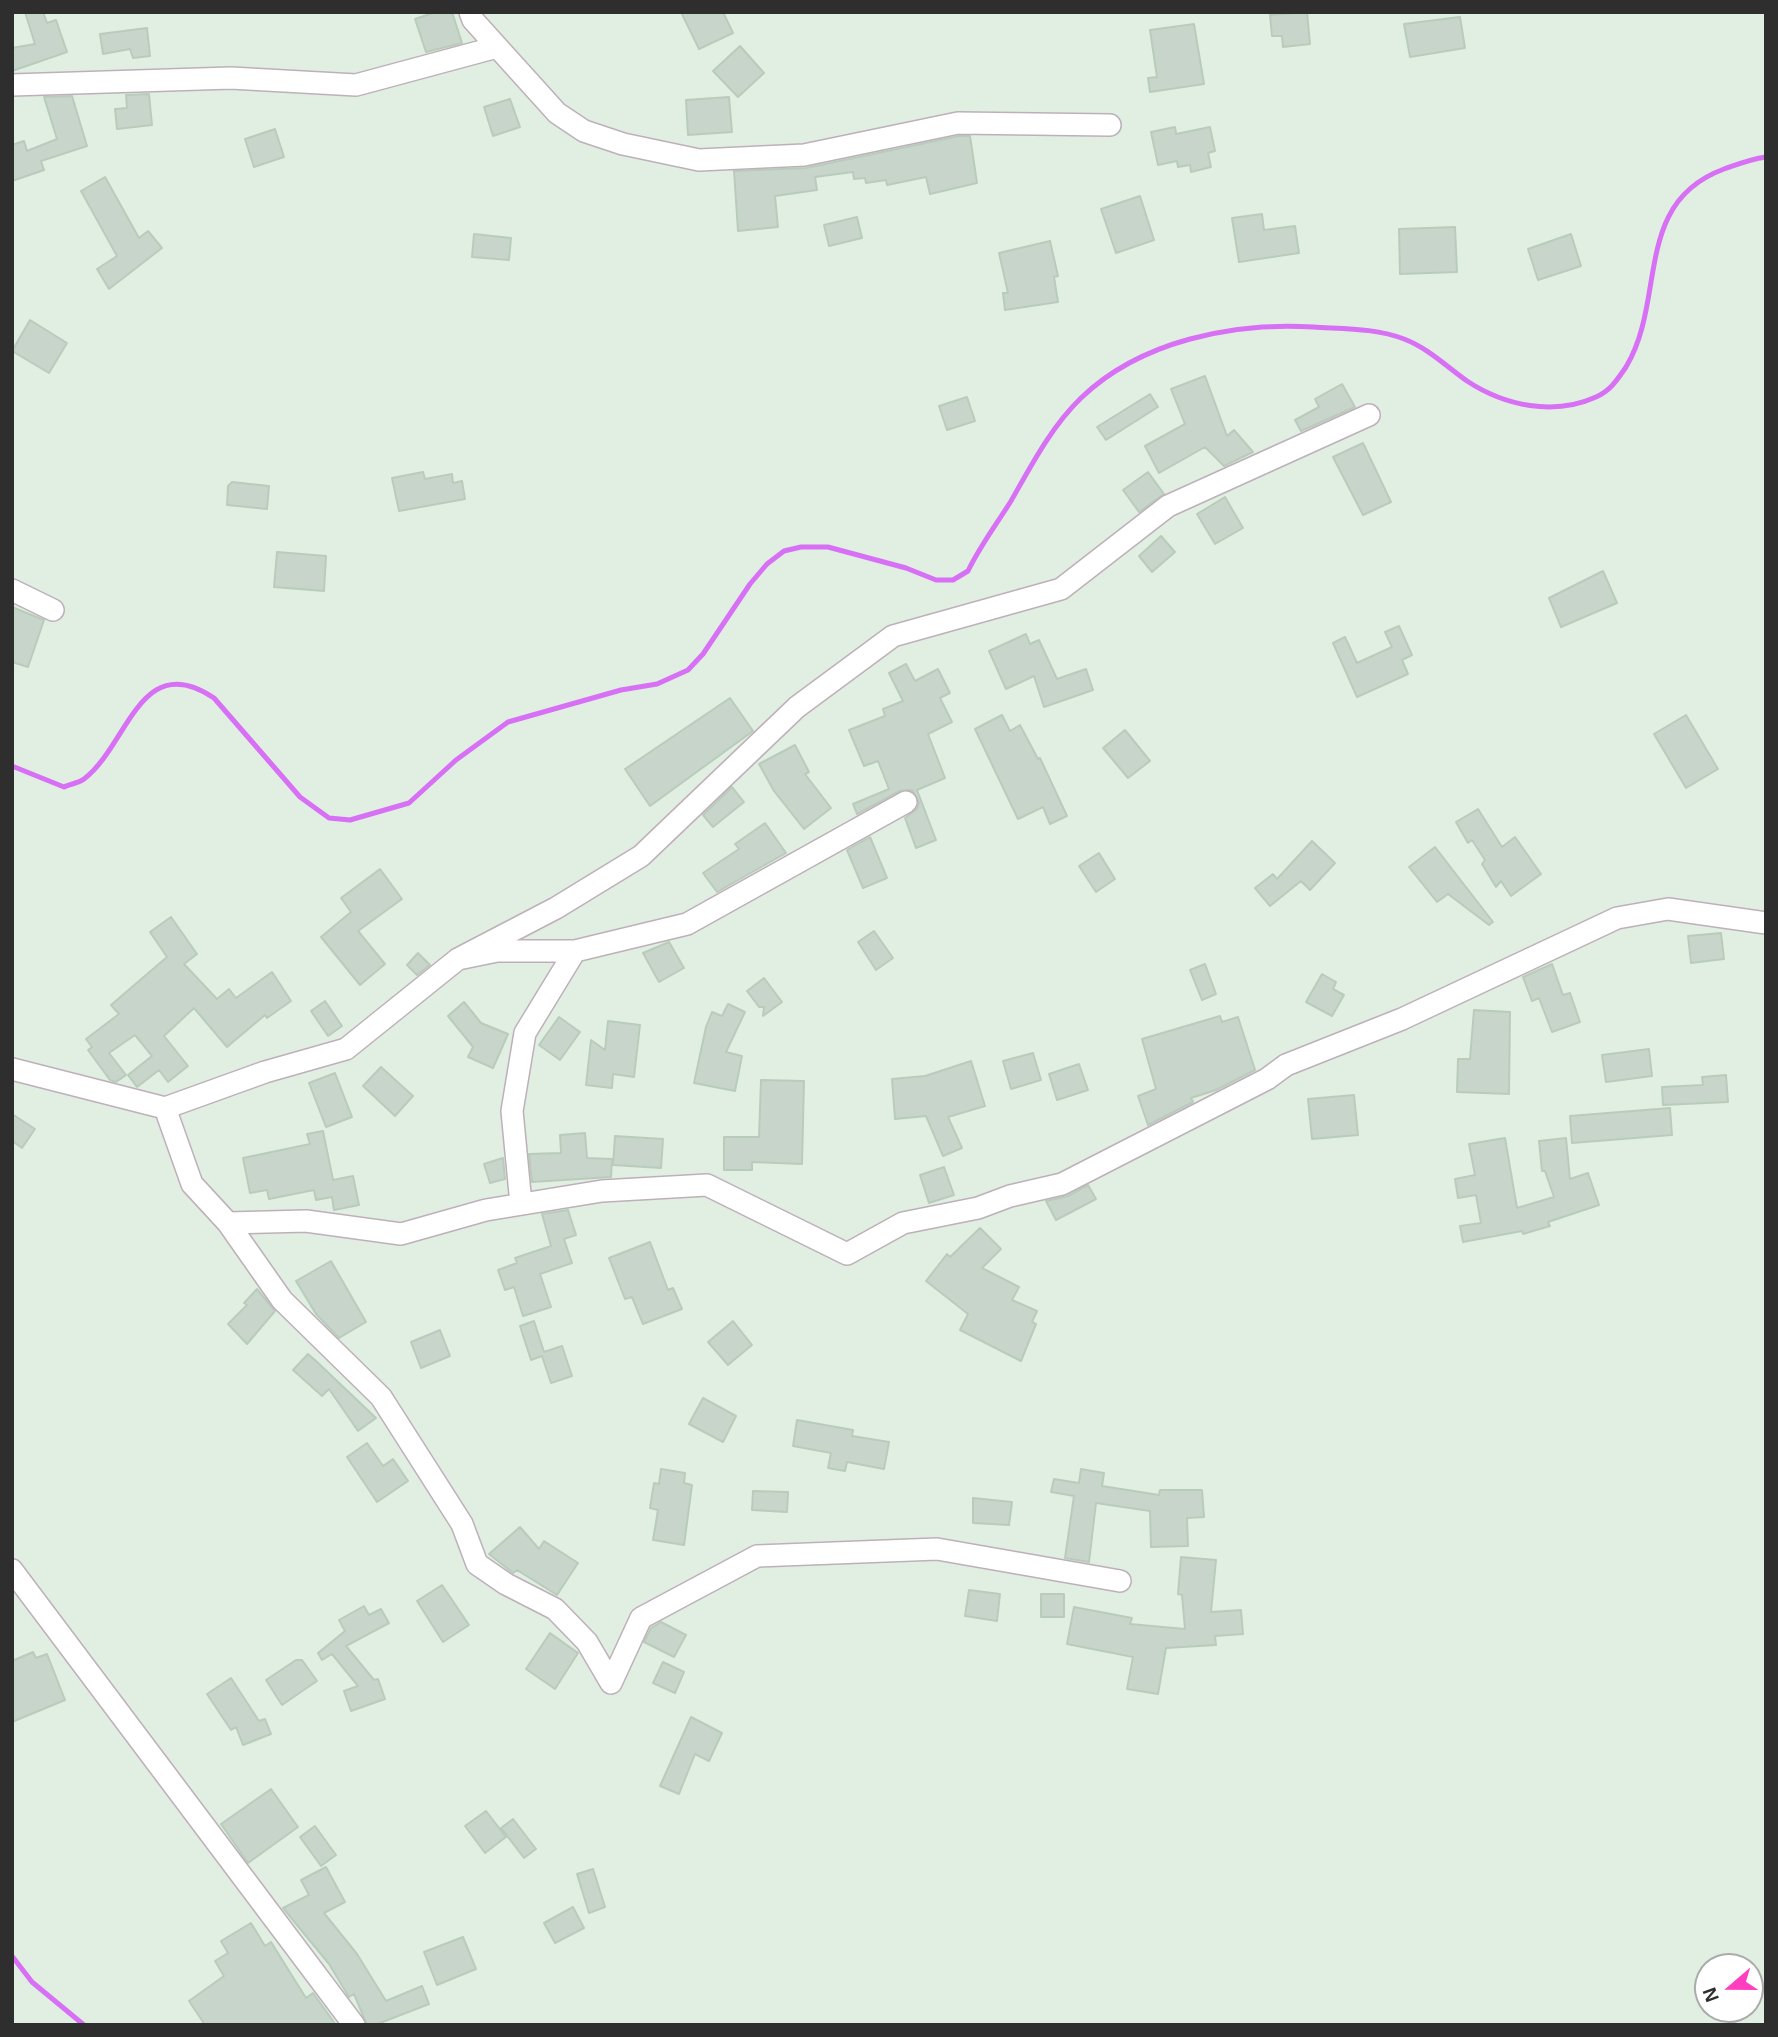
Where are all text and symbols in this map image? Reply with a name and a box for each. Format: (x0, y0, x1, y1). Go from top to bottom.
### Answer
north arrow (1694, 1953, 1764, 2023)
text: N (1698, 1985, 1723, 2005)

